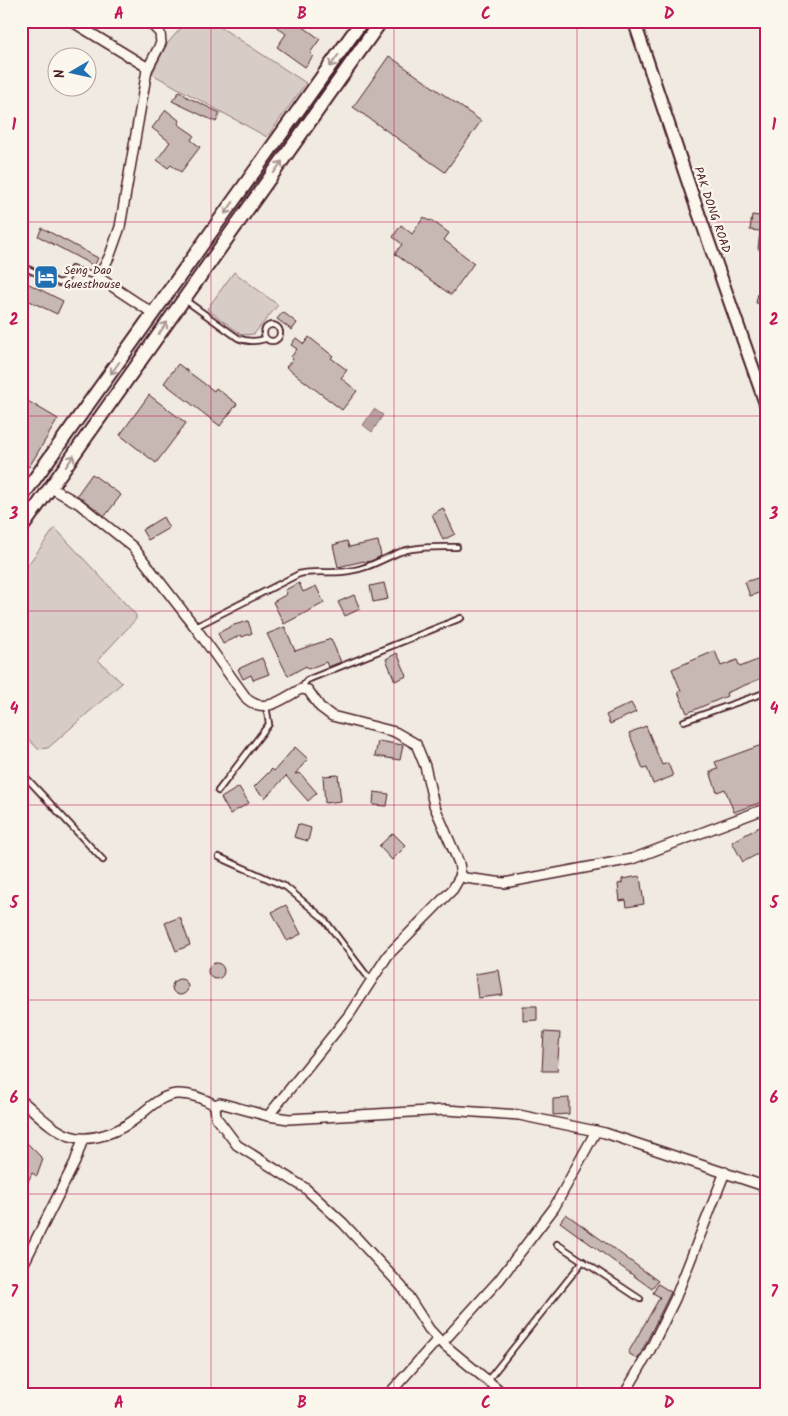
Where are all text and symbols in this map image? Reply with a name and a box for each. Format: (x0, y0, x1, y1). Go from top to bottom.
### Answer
text: A (114, 2, 124, 27)
text: B (297, 2, 307, 27)
text: C (481, 2, 491, 27)
text: D (664, 2, 675, 27)
north arrow (48, 48, 98, 98)
one-way arrow (329, 54, 339, 68)
text: N (49, 68, 72, 80)
text: 1 (12, 113, 17, 138)
text: 1 (772, 113, 777, 138)
one-way arrow (273, 160, 283, 174)
street label: PAK DONG ROAD (688, 164, 736, 256)
one-way arrow (224, 200, 235, 214)
place label: Seng Dao Guesthouse (64, 261, 121, 294)
hotel icon: Seng Dao Guesthouse (33, 264, 59, 290)
text: 2 (9, 308, 19, 333)
text: 2 (769, 308, 779, 333)
one-way arrow (158, 322, 169, 335)
one-way arrow (109, 361, 120, 374)
one-way arrow (65, 454, 75, 468)
text: 3 (9, 502, 19, 527)
text: 3 (769, 502, 779, 527)
text: 4 (10, 697, 19, 722)
text: 4 (770, 697, 779, 722)
text: 5 (9, 891, 20, 916)
text: 5 (769, 891, 780, 916)
text: 6 (10, 1086, 19, 1111)
text: 6 (770, 1086, 779, 1111)
text: 7 (10, 1280, 18, 1305)
text: 7 (770, 1280, 778, 1305)
text: A (114, 1391, 124, 1416)
text: B (297, 1391, 307, 1416)
text: C (481, 1391, 491, 1416)
text: D (664, 1391, 675, 1416)

